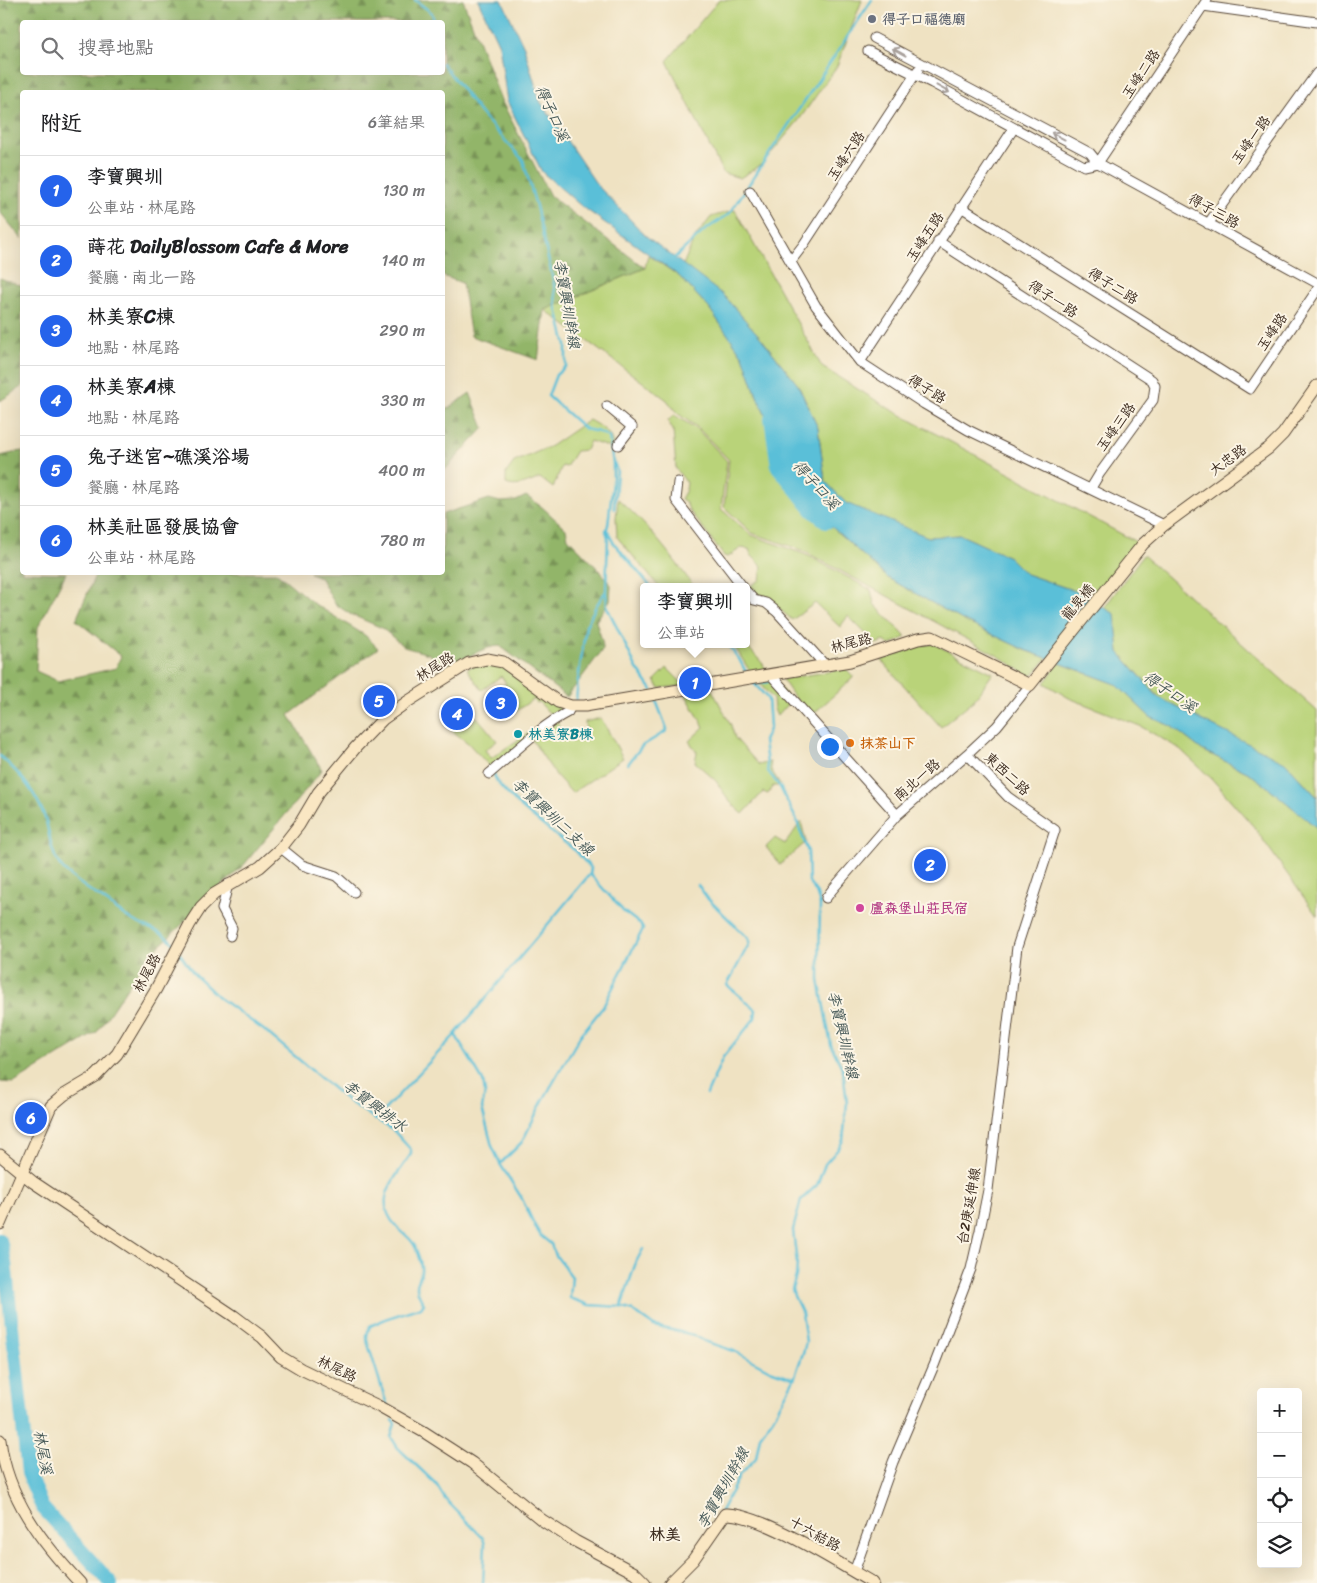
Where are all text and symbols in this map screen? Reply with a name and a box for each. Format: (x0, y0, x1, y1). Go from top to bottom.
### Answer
place label: 得子口福德廟 (882, 7, 966, 32)
marker: 得子口福德廟 (866, 13, 878, 25)
search box (20, 20, 445, 75)
text: 搜尋地點 (78, 31, 154, 64)
icon: search (38, 34, 66, 62)
street label: 玉峰二路 (1115, 44, 1167, 104)
one-way arrow (892, 47, 907, 56)
water label: 得子口溪 (528, 80, 576, 147)
one-way arrow (935, 85, 949, 95)
text: 附近 (40, 104, 82, 142)
text: 6筆結果 (368, 108, 425, 137)
street label: 玉峰一路 (1224, 110, 1278, 170)
street label: 玉峰六路 (820, 126, 872, 186)
one-way arrow (1051, 131, 1066, 140)
text: 李寶興圳 (87, 160, 163, 193)
text: 1 (53, 176, 59, 205)
text: 130 m (383, 176, 425, 205)
street label: 得子三路 (1183, 186, 1245, 236)
text: 公車站 · 林尾路 (87, 193, 196, 222)
street label: 玉峰五路 (899, 207, 951, 267)
text: 蒔花 DailyBlossom Cafe & More (87, 230, 349, 263)
text: 2 (51, 246, 61, 275)
text: 140 m (382, 246, 425, 275)
water label: 李寶興圳幹線 (546, 257, 588, 352)
street label: 得子二路 (1083, 261, 1143, 311)
text: 餐廳 · 南北一路 (87, 263, 196, 292)
street label: 得子一路 (1023, 273, 1083, 325)
text: 林美寮C棟 (87, 300, 175, 333)
street label: 玉峰路 (1250, 308, 1294, 356)
text: 3 (52, 316, 60, 345)
text: 290 m (379, 316, 425, 345)
text: 地點 · 林尾路 (87, 333, 180, 362)
street label: 得子路 (903, 367, 951, 411)
text: 林美寮A棟 (87, 370, 175, 403)
text: 4 (51, 386, 61, 415)
text: 330 m (381, 386, 425, 415)
street label: 玉峰三路 (1089, 397, 1143, 457)
text: 地點 · 林尾路 (87, 403, 180, 432)
street label: 大忠路 (1204, 438, 1252, 482)
text: 兔子迷宮~礁溪浴場 (87, 440, 250, 473)
water label: 得子口溪 (786, 454, 846, 517)
text: 5 (51, 456, 61, 485)
text: 400 m (378, 456, 425, 485)
text: 餐廳 · 林尾路 (87, 473, 180, 502)
text: 林美社區發展協會 (87, 510, 239, 543)
text: 6 (51, 526, 61, 555)
text: 780 m (380, 526, 425, 555)
text: 公車站 · 林尾路 (87, 543, 196, 572)
street label: 龍泉橋 (1055, 578, 1101, 626)
popup (640, 583, 750, 648)
text: 李寶興圳 (657, 585, 733, 618)
text: 公車站 (657, 618, 705, 647)
street label: 林尾路 (828, 626, 874, 660)
street label: 林尾路 (411, 645, 459, 689)
pin: 1 (679, 664, 711, 702)
water label: 得子口溪 (1138, 664, 1203, 720)
pin: 5 (363, 682, 395, 720)
pin: 3 (485, 684, 517, 722)
pin: 4 (441, 695, 473, 733)
place label: 林美寮B棟 (528, 722, 594, 747)
marker: 林美寮B棟 (512, 728, 524, 740)
place label: 抹茶山下 (860, 731, 916, 756)
your location (817, 734, 843, 760)
marker: 抹茶山下 (844, 737, 856, 749)
street label: 東西二路 (978, 746, 1036, 802)
street label: 南北一路 (888, 752, 946, 808)
water label: 李寶興圳二支線 (506, 772, 601, 863)
pin: 2 (914, 846, 946, 884)
place label: 盧森堡山莊民宿 (870, 896, 968, 921)
marker: 盧森堡山莊民宿 (854, 902, 866, 914)
street label: 林尾路 (126, 949, 168, 997)
water label: 李寶興圳幹線 (820, 988, 866, 1083)
water label: 李寶興排水 (337, 1073, 414, 1140)
pin: 6 (15, 1099, 47, 1137)
street label: 台2庚延伸線 (950, 1165, 988, 1247)
street label: 林尾路 (313, 1349, 361, 1389)
map controls (1257, 1388, 1302, 1568)
button: + (1257, 1388, 1302, 1433)
water label: 林尾溪 (26, 1428, 60, 1477)
button: − (1257, 1433, 1302, 1478)
water label: 李寶興圳幹線 (690, 1441, 757, 1534)
button: locate (1257, 1478, 1302, 1523)
street label: 十六結路 (784, 1509, 846, 1559)
district label: 林美 (649, 1520, 681, 1549)
button: layers (1257, 1523, 1302, 1568)

